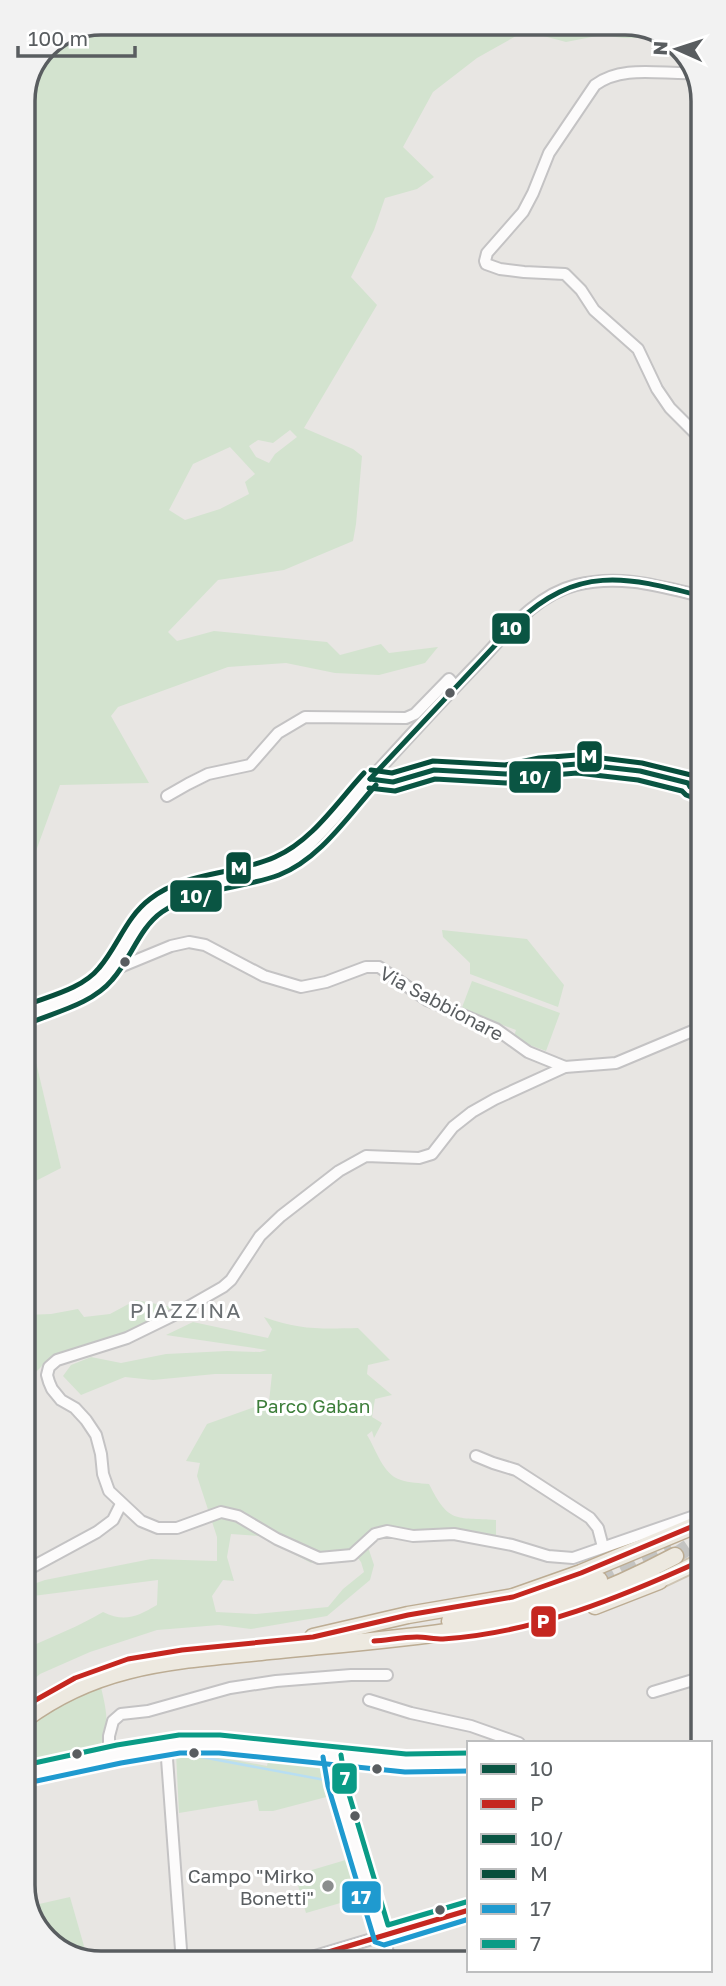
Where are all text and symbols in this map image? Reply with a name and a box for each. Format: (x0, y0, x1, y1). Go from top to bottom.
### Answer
scale bar (18, 14, 135, 58)
north arrow (642, 14, 712, 84)
text: 100 m (28, 25, 88, 51)
text: N (648, 40, 671, 56)
line badge: 10 (491, 612, 531, 645)
text: 10 (500, 616, 522, 639)
unlabelled marker (443, 686, 457, 700)
line badge: M (576, 740, 603, 773)
text: M (581, 744, 597, 767)
line badge: 10/ (508, 760, 562, 794)
text: 10/ (519, 765, 551, 788)
line badge: M (225, 851, 252, 885)
text: M (231, 856, 247, 879)
line badge: 10/ (169, 879, 223, 913)
text: 10/ (180, 884, 212, 907)
unlabelled marker (118, 955, 132, 969)
street label: Via Sabbionare (376, 961, 508, 1045)
district label: PIAZZINA (130, 1297, 242, 1323)
park label: Parco Gaban (256, 1394, 370, 1417)
line badge: P (530, 1605, 557, 1638)
text: P (537, 1609, 550, 1632)
legend (467, 1741, 712, 1972)
unlabelled marker (187, 1746, 201, 1760)
unlabelled marker (70, 1747, 84, 1761)
text: 10 (530, 1755, 553, 1781)
line badge: 7 (331, 1762, 358, 1795)
unlabelled marker (370, 1762, 384, 1776)
text: 7 (340, 1766, 350, 1789)
text: P (530, 1790, 544, 1816)
unlabelled marker (348, 1809, 362, 1823)
text: 10/ (530, 1825, 563, 1851)
text: M (530, 1860, 548, 1886)
place label: Campo "Mirko Bonetti" (188, 1864, 314, 1909)
marker: Campo "Mirko Bonetti" (320, 1878, 336, 1894)
line badge: 17 (341, 1880, 382, 1914)
text: 17 (351, 1885, 371, 1908)
text: 17 (530, 1895, 551, 1921)
unlabelled marker (433, 1903, 447, 1917)
text: 7 (530, 1930, 541, 1956)

